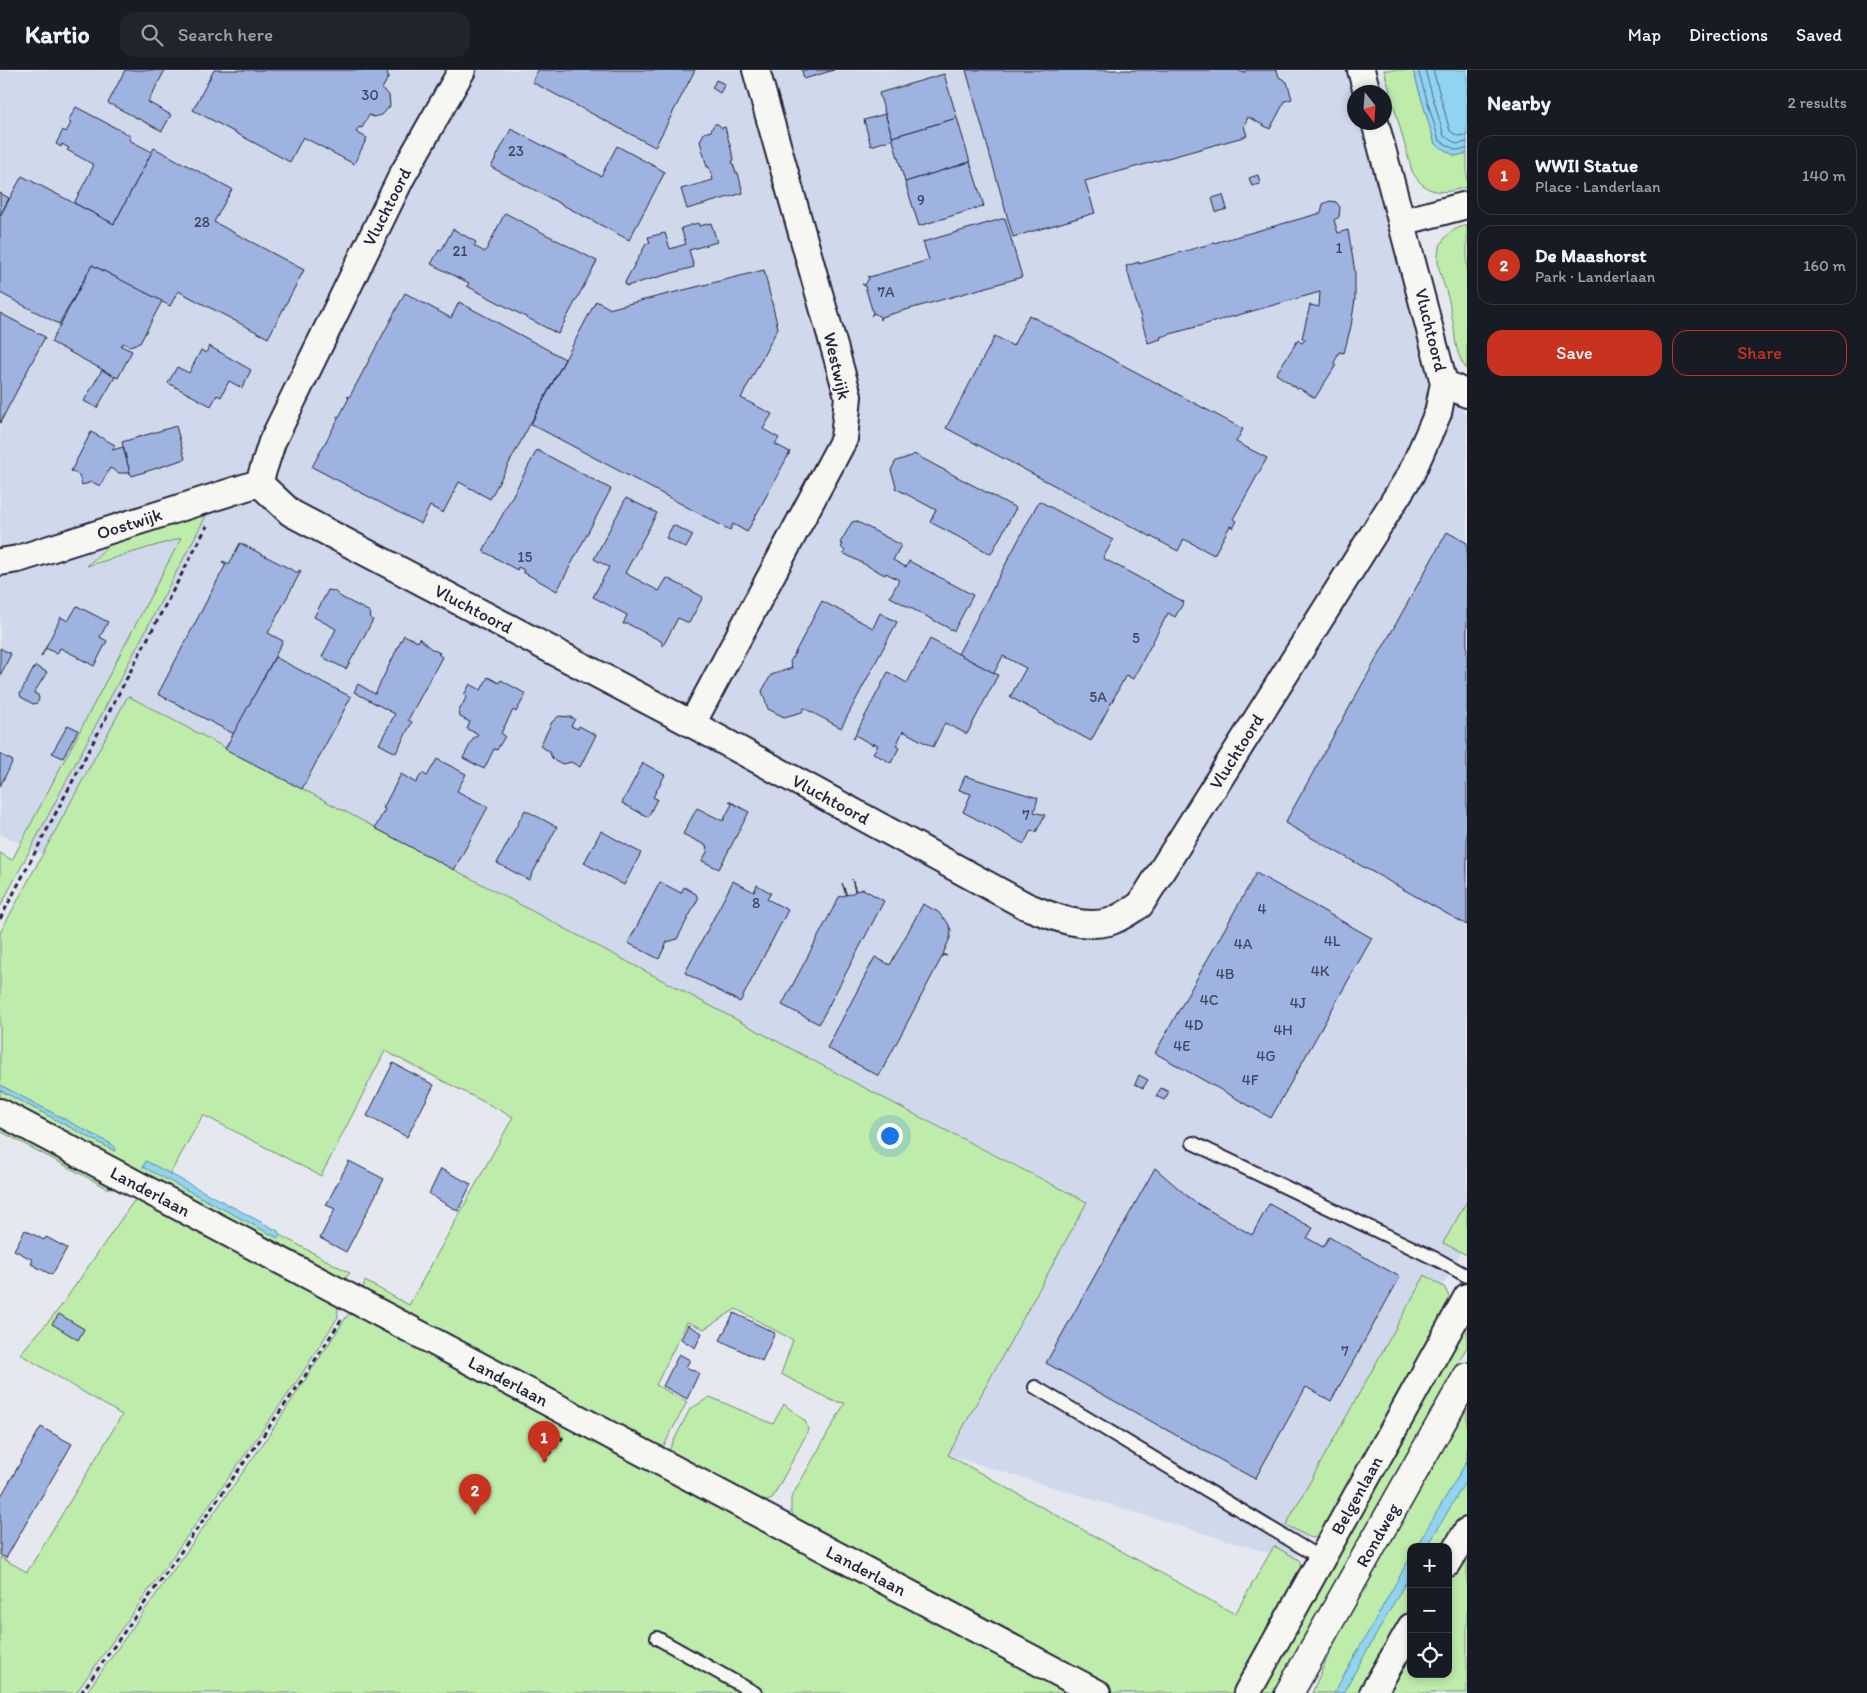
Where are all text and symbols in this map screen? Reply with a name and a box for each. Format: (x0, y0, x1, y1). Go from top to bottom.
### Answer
search box (120, 12, 470, 57)
text: Kartio (25, 20, 90, 49)
icon: search (138, 21, 166, 49)
text: Search here (178, 23, 273, 46)
text: Map (1628, 24, 1661, 46)
text: Directions (1689, 24, 1768, 46)
text: Saved (1796, 24, 1842, 46)
north arrow (1347, 85, 1392, 130)
house number: 30 (361, 86, 379, 104)
text: Nearby (1487, 90, 1551, 115)
text: 2 results (1787, 93, 1847, 112)
house number: 23 (508, 142, 524, 160)
text: WWII Statue (1535, 154, 1638, 177)
street label: Vluchtoord (358, 164, 416, 250)
text: 1 (1500, 166, 1508, 185)
text: 140 m (1802, 166, 1846, 185)
text: Place · Landerlaan (1535, 177, 1661, 196)
house number: 9 (917, 191, 925, 209)
house number: 28 (194, 213, 210, 231)
house number: 1 (1336, 239, 1343, 257)
house number: 21 (453, 242, 467, 260)
text: De Maashorst (1535, 244, 1646, 267)
text: 2 (1500, 256, 1508, 275)
text: 160 m (1803, 256, 1846, 275)
text: Park · Landerlaan (1535, 267, 1655, 286)
house number: 7A (877, 283, 895, 301)
street label: Vluchtoord (1410, 286, 1452, 374)
street label: Westwijk (819, 330, 855, 402)
button: Save (1487, 330, 1662, 376)
button: Share (1672, 330, 1847, 376)
street label: Oostwijk (94, 503, 165, 545)
house number: 15 (518, 548, 533, 566)
street label: Vluchtoord (431, 579, 517, 639)
house number: 5 (1132, 629, 1140, 647)
house number: 5A (1089, 688, 1107, 706)
street label: Vluchtoord (1205, 709, 1269, 793)
street label: Vluchtoord (788, 770, 874, 830)
house number: 7 (1022, 806, 1030, 824)
house number: 8 (752, 894, 760, 912)
house number: 4 (1257, 900, 1267, 918)
house number: 4L (1324, 932, 1341, 950)
house number: 4A (1234, 935, 1253, 953)
house number: 4K (1311, 962, 1330, 980)
house number: 4B (1216, 965, 1235, 983)
house number: 4C (1200, 991, 1219, 1009)
house number: 4J (1290, 994, 1306, 1012)
house number: 4D (1185, 1016, 1204, 1034)
house number: 4H (1273, 1021, 1293, 1039)
house number: 4E (1173, 1037, 1191, 1055)
house number: 4G (1256, 1047, 1276, 1065)
house number: 4F (1242, 1071, 1259, 1089)
your location (877, 1123, 903, 1149)
street label: Landerlaan (106, 1161, 194, 1222)
house number: 7 (1341, 1342, 1349, 1360)
street label: Landerlaan (464, 1351, 552, 1411)
pin: 1 (528, 1421, 560, 1462)
street label: Belgenlaan (1326, 1452, 1388, 1539)
pin: 2 (459, 1474, 491, 1515)
street label: Rondweg (1351, 1499, 1405, 1571)
street label: Landerlaan (822, 1540, 910, 1601)
map controls (1407, 1543, 1452, 1678)
button: + (1407, 1543, 1452, 1588)
button: − (1407, 1588, 1452, 1633)
button: locate (1407, 1633, 1452, 1678)

